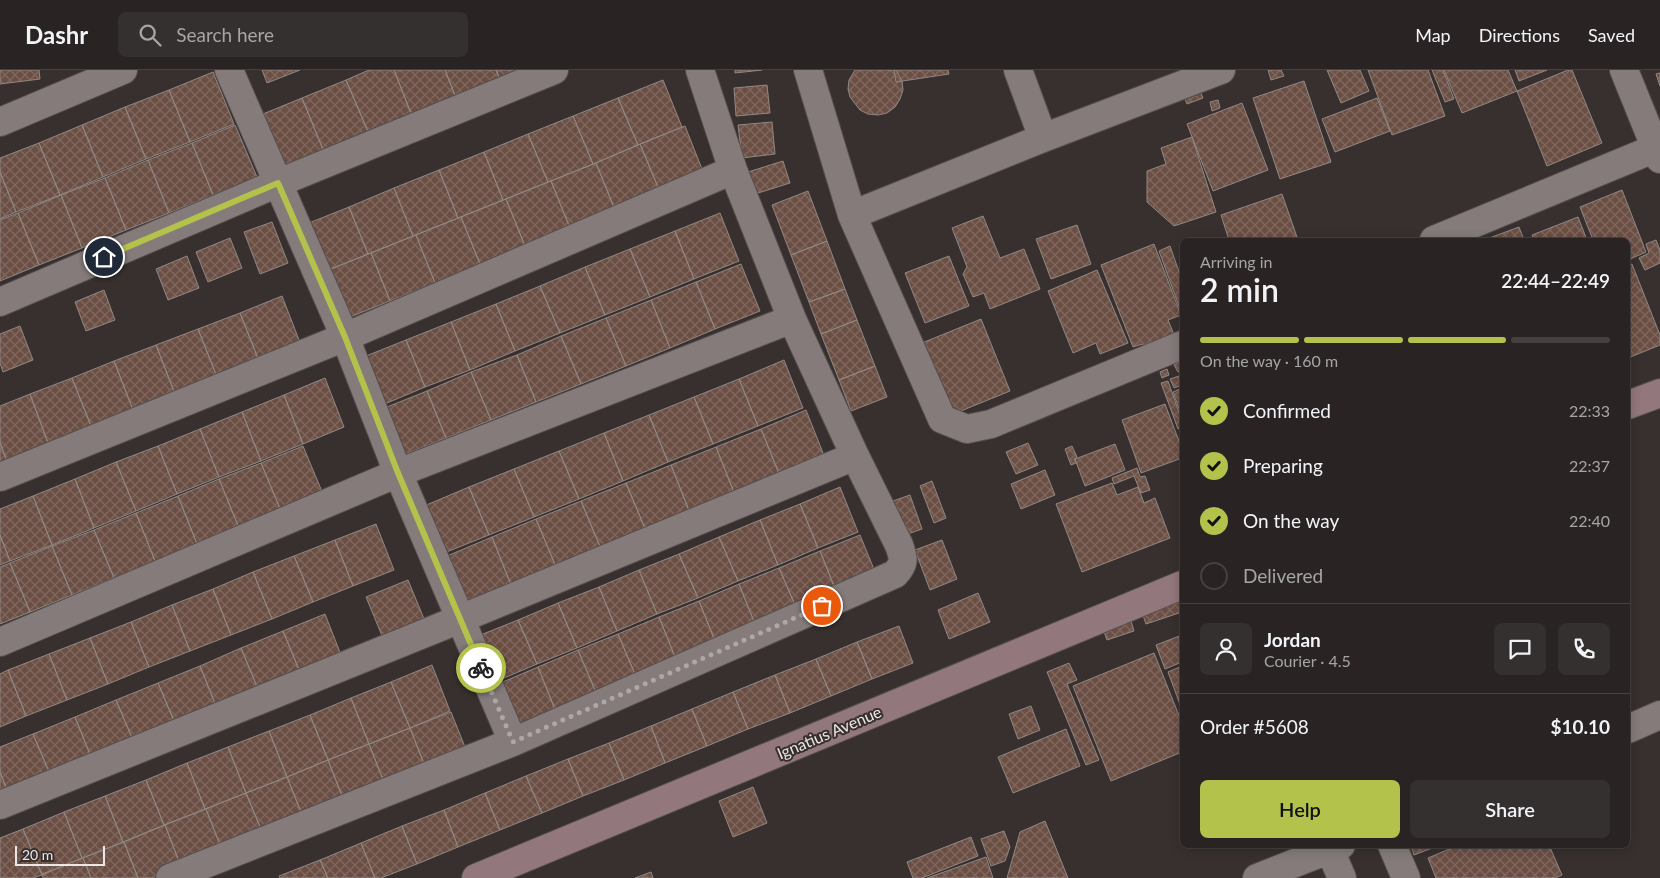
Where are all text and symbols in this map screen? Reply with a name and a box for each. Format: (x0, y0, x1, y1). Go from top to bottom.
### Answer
search box (118, 12, 468, 57)
text: Dashr (25, 20, 88, 49)
icon: search (136, 21, 164, 49)
text: Search here (176, 23, 274, 46)
text: Map (1415, 24, 1451, 46)
text: Directions (1479, 24, 1560, 46)
text: Saved (1588, 24, 1635, 46)
pin (83, 236, 125, 278)
icon: home (90, 243, 118, 271)
text: Arriving in (1200, 252, 1273, 271)
text: 22:44–22:49 (1501, 269, 1610, 292)
text: 2 min (1200, 270, 1279, 309)
text: On the way · 160 m (1200, 351, 1338, 370)
icon: check (1200, 397, 1228, 425)
text: Confirmed (1243, 399, 1331, 422)
text: 22:33 (1569, 401, 1610, 420)
icon: check (1200, 452, 1228, 480)
text: Preparing (1243, 454, 1323, 477)
text: 22:37 (1569, 456, 1610, 475)
icon: check (1200, 507, 1228, 535)
text: On the way (1243, 509, 1339, 532)
text: 22:40 (1569, 511, 1610, 530)
text: Delivered (1243, 564, 1323, 587)
pin (801, 585, 843, 627)
icon: bag (808, 592, 836, 620)
button: person (1200, 623, 1252, 675)
button: chat (1494, 623, 1546, 675)
button: phone (1558, 623, 1610, 675)
text: Jordan (1264, 628, 1321, 651)
courier (456, 643, 506, 693)
text: Courier · 4.5 (1264, 651, 1351, 670)
icon: bike (467, 654, 495, 682)
street label: Ignatius Avenue (774, 701, 884, 763)
text: Order #5608 (1200, 715, 1309, 738)
text: $10.10 (1550, 715, 1610, 738)
button: Help (1200, 780, 1400, 838)
button: Share (1410, 780, 1610, 838)
scale bar (15, 843, 105, 866)
text: 20 m (22, 846, 53, 863)

